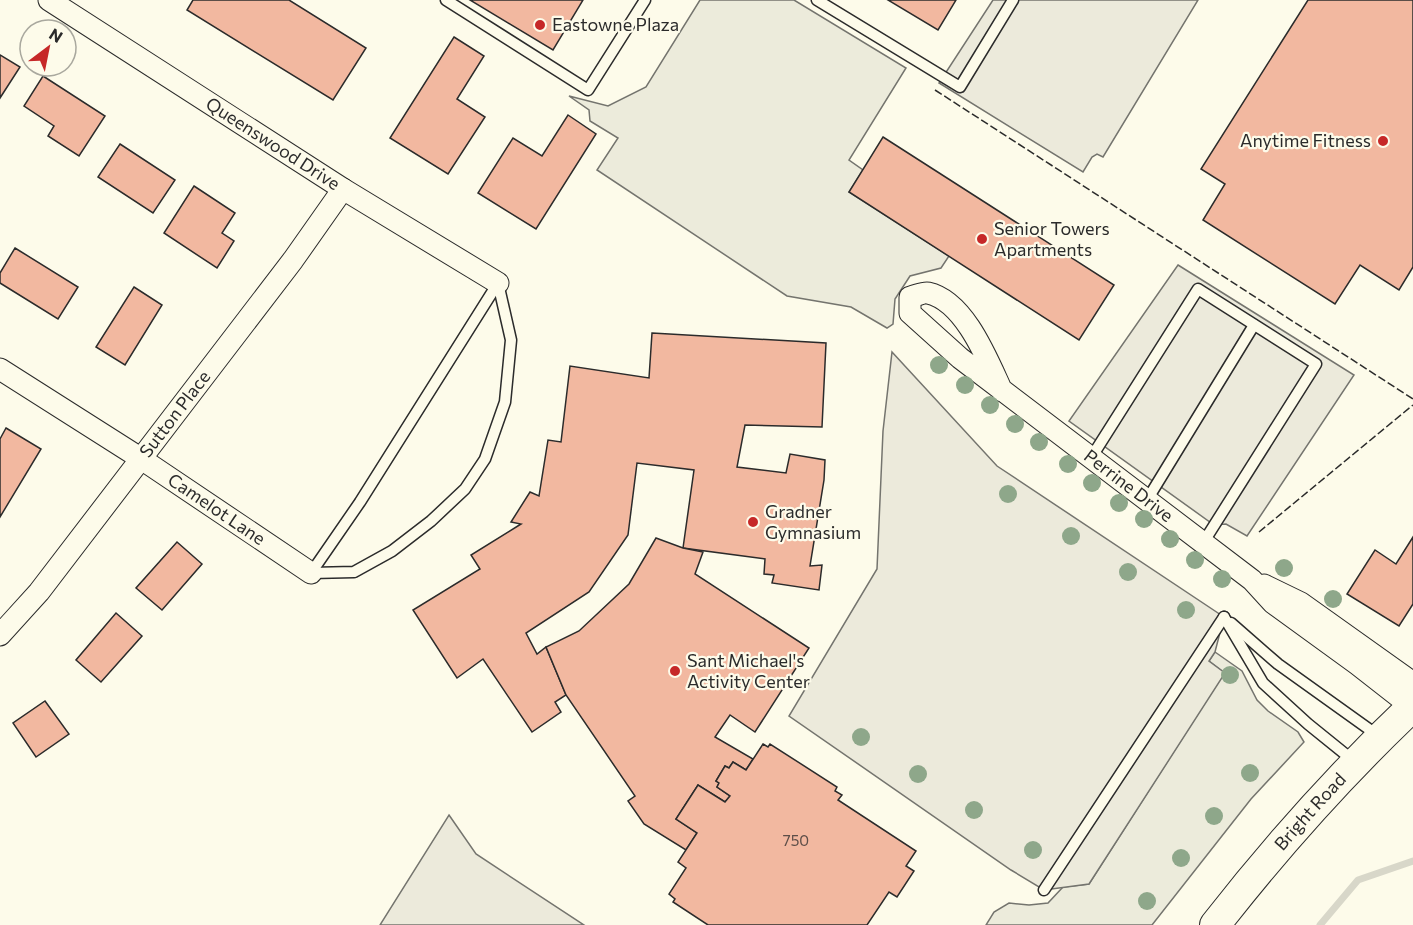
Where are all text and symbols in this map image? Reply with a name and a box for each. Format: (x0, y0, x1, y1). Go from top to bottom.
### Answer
place label: Eastowne Plaza (552, 13, 679, 35)
north arrow (18, 18, 78, 78)
marker: Eastowne Plaza (533, 18, 547, 32)
text: N (46, 24, 66, 46)
street label: Queenswood Drive (202, 92, 344, 194)
place label: Anytime Fitness (1240, 129, 1371, 151)
marker: Anytime Fitness (1376, 134, 1390, 148)
place label: Senior Towers Apartments (994, 217, 1110, 260)
marker: Senior Towers Apartments (975, 232, 989, 246)
street label: Sutton Place (134, 366, 214, 461)
street label: Perrine Drive (1080, 444, 1178, 526)
street label: Camelot Lane (164, 468, 270, 549)
place label: Gradner Gymnasium (765, 500, 861, 543)
marker: Gradner Gymnasium (746, 515, 760, 529)
place label: Sant Michael's Activity Center (687, 649, 810, 692)
marker: Sant Michael's Activity Center (668, 664, 682, 678)
street label: Bright Road (1269, 768, 1350, 854)
house number: 750 (783, 831, 809, 849)

